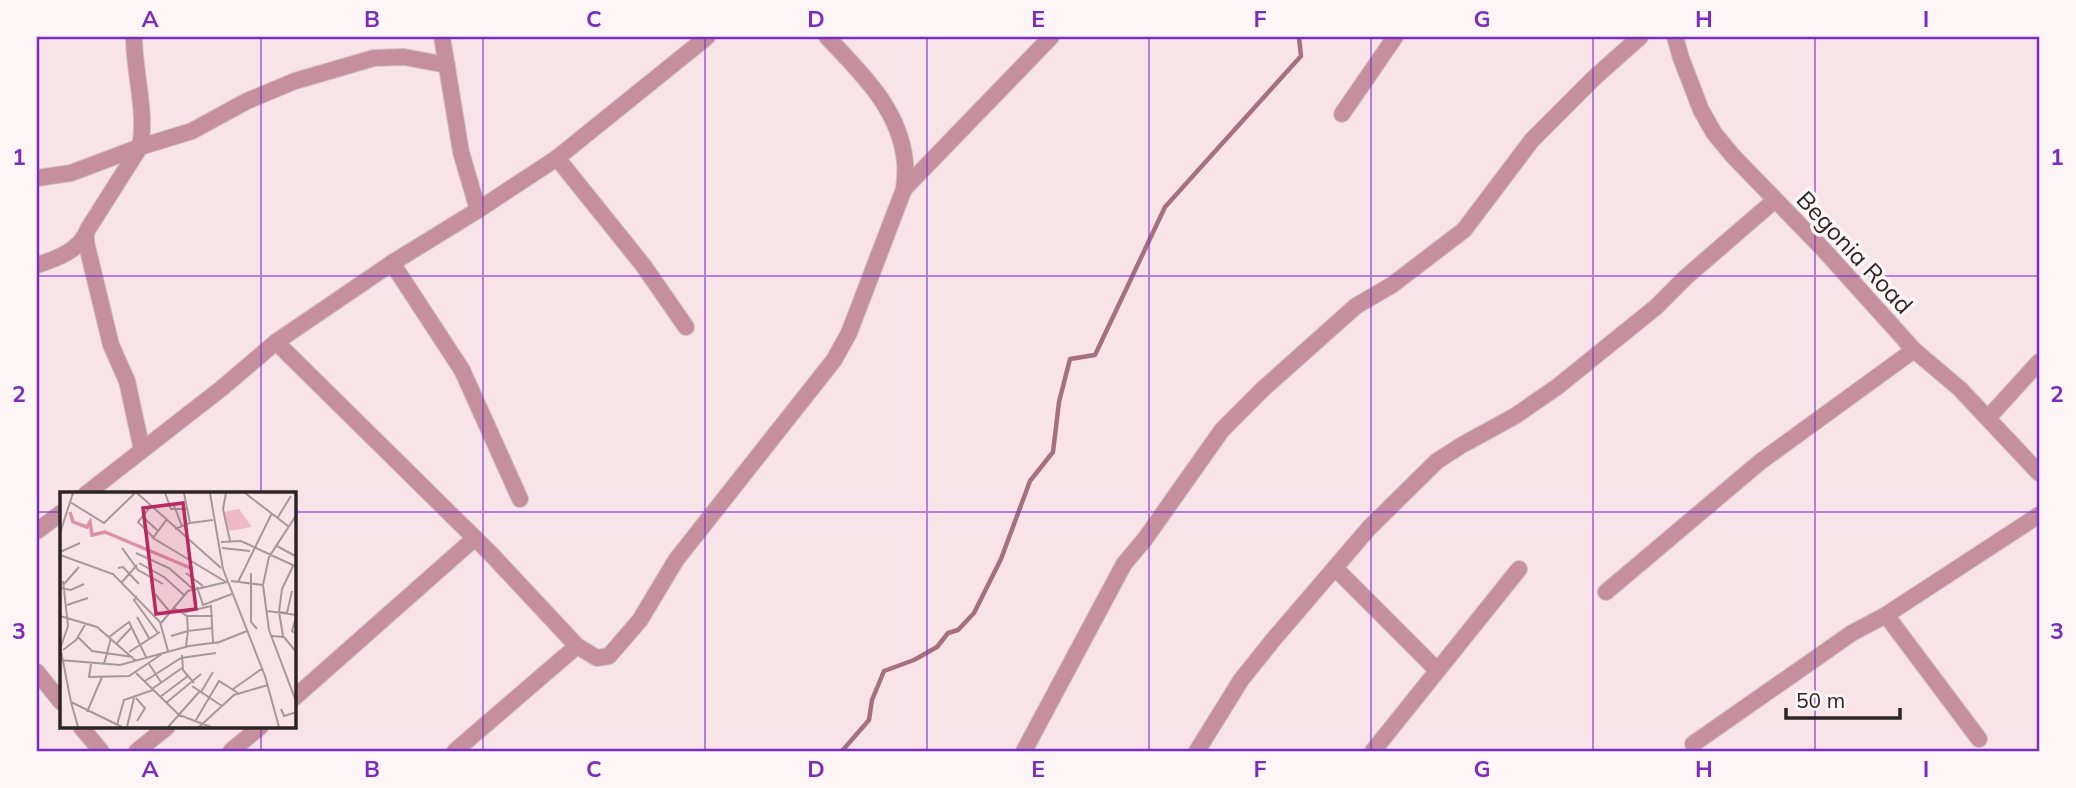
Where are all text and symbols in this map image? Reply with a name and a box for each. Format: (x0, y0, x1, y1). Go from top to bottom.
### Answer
text: A (141, 4, 159, 33)
text: B (364, 4, 380, 33)
text: C (586, 4, 602, 33)
text: D (807, 4, 825, 33)
text: E (1031, 4, 1045, 33)
text: F (1253, 4, 1267, 33)
text: G (1473, 4, 1491, 33)
text: H (1695, 4, 1713, 33)
text: I (1923, 4, 1929, 33)
text: 1 (12, 142, 26, 171)
text: 1 (2050, 142, 2064, 171)
street label: Begonia Road (1791, 184, 1919, 320)
text: 2 (12, 379, 26, 408)
text: 2 (2050, 379, 2064, 408)
inset map (60, 492, 296, 728)
text: 3 (12, 616, 26, 645)
text: 3 (2050, 616, 2064, 645)
scale bar (1786, 676, 1899, 720)
text: 50 m (1796, 687, 1845, 713)
text: A (141, 754, 159, 783)
text: B (364, 754, 380, 783)
text: C (586, 754, 602, 783)
text: D (807, 754, 825, 783)
text: E (1031, 754, 1045, 783)
text: F (1253, 754, 1267, 783)
text: G (1473, 754, 1491, 783)
text: H (1695, 754, 1713, 783)
text: I (1923, 754, 1929, 783)

